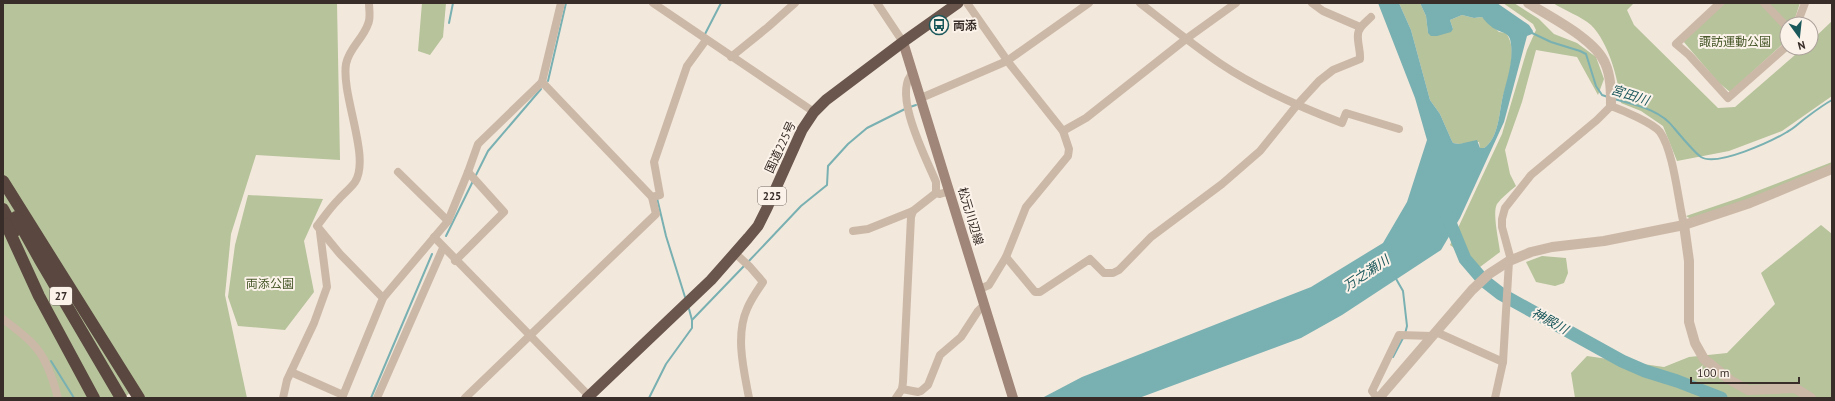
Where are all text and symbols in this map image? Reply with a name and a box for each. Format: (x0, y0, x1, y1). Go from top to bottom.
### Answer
bus stop icon: 両添 (928, 14, 950, 36)
north arrow (1779, 16, 1819, 56)
place label: 両添 (953, 18, 977, 33)
park label: 諏訪運動公園 (1699, 34, 1771, 49)
text: N (1796, 38, 1807, 53)
water label: 宮田川 (1609, 81, 1653, 110)
street label: 国道225号 (761, 119, 799, 175)
street label: 松元川辺線 (955, 185, 987, 247)
road number: 225 (758, 187, 786, 205)
water label: 万之瀬川 (1340, 250, 1394, 295)
park label: 両添公園 (246, 276, 294, 291)
road number: 27 (50, 287, 72, 305)
water label: 神殿川 (1529, 304, 1573, 339)
scale bar (1691, 359, 1799, 385)
text: 100 m (1697, 365, 1730, 380)

